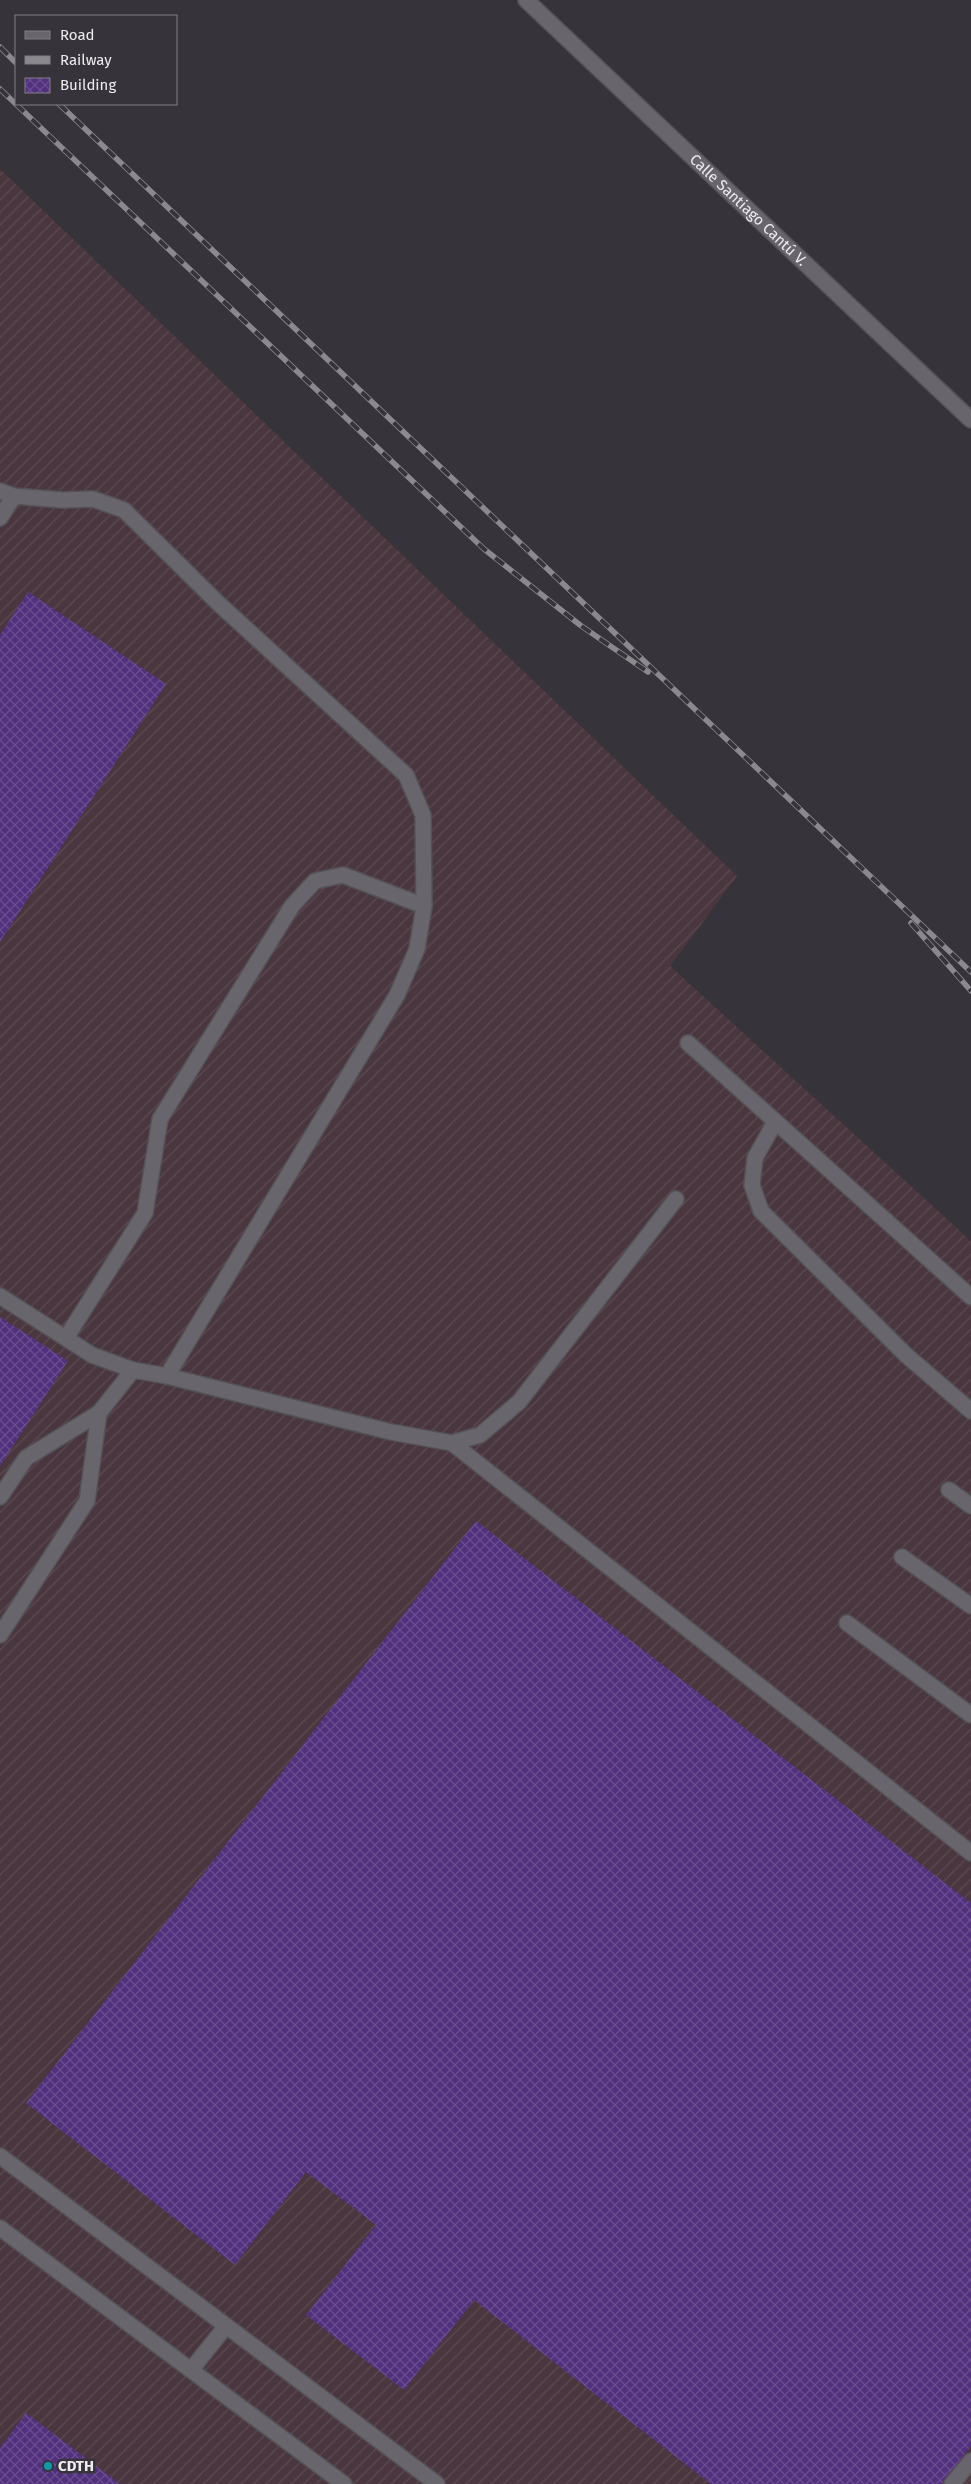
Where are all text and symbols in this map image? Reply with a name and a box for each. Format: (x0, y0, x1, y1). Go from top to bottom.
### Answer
legend (15, 15, 178, 105)
text: Road (60, 26, 95, 44)
text: Railway (60, 51, 112, 69)
text: Building (60, 76, 116, 94)
street label: Calle Santiago Cantú V. (686, 150, 811, 270)
place label: CDTH (58, 2457, 94, 2475)
marker: CDTH (42, 2460, 54, 2472)

